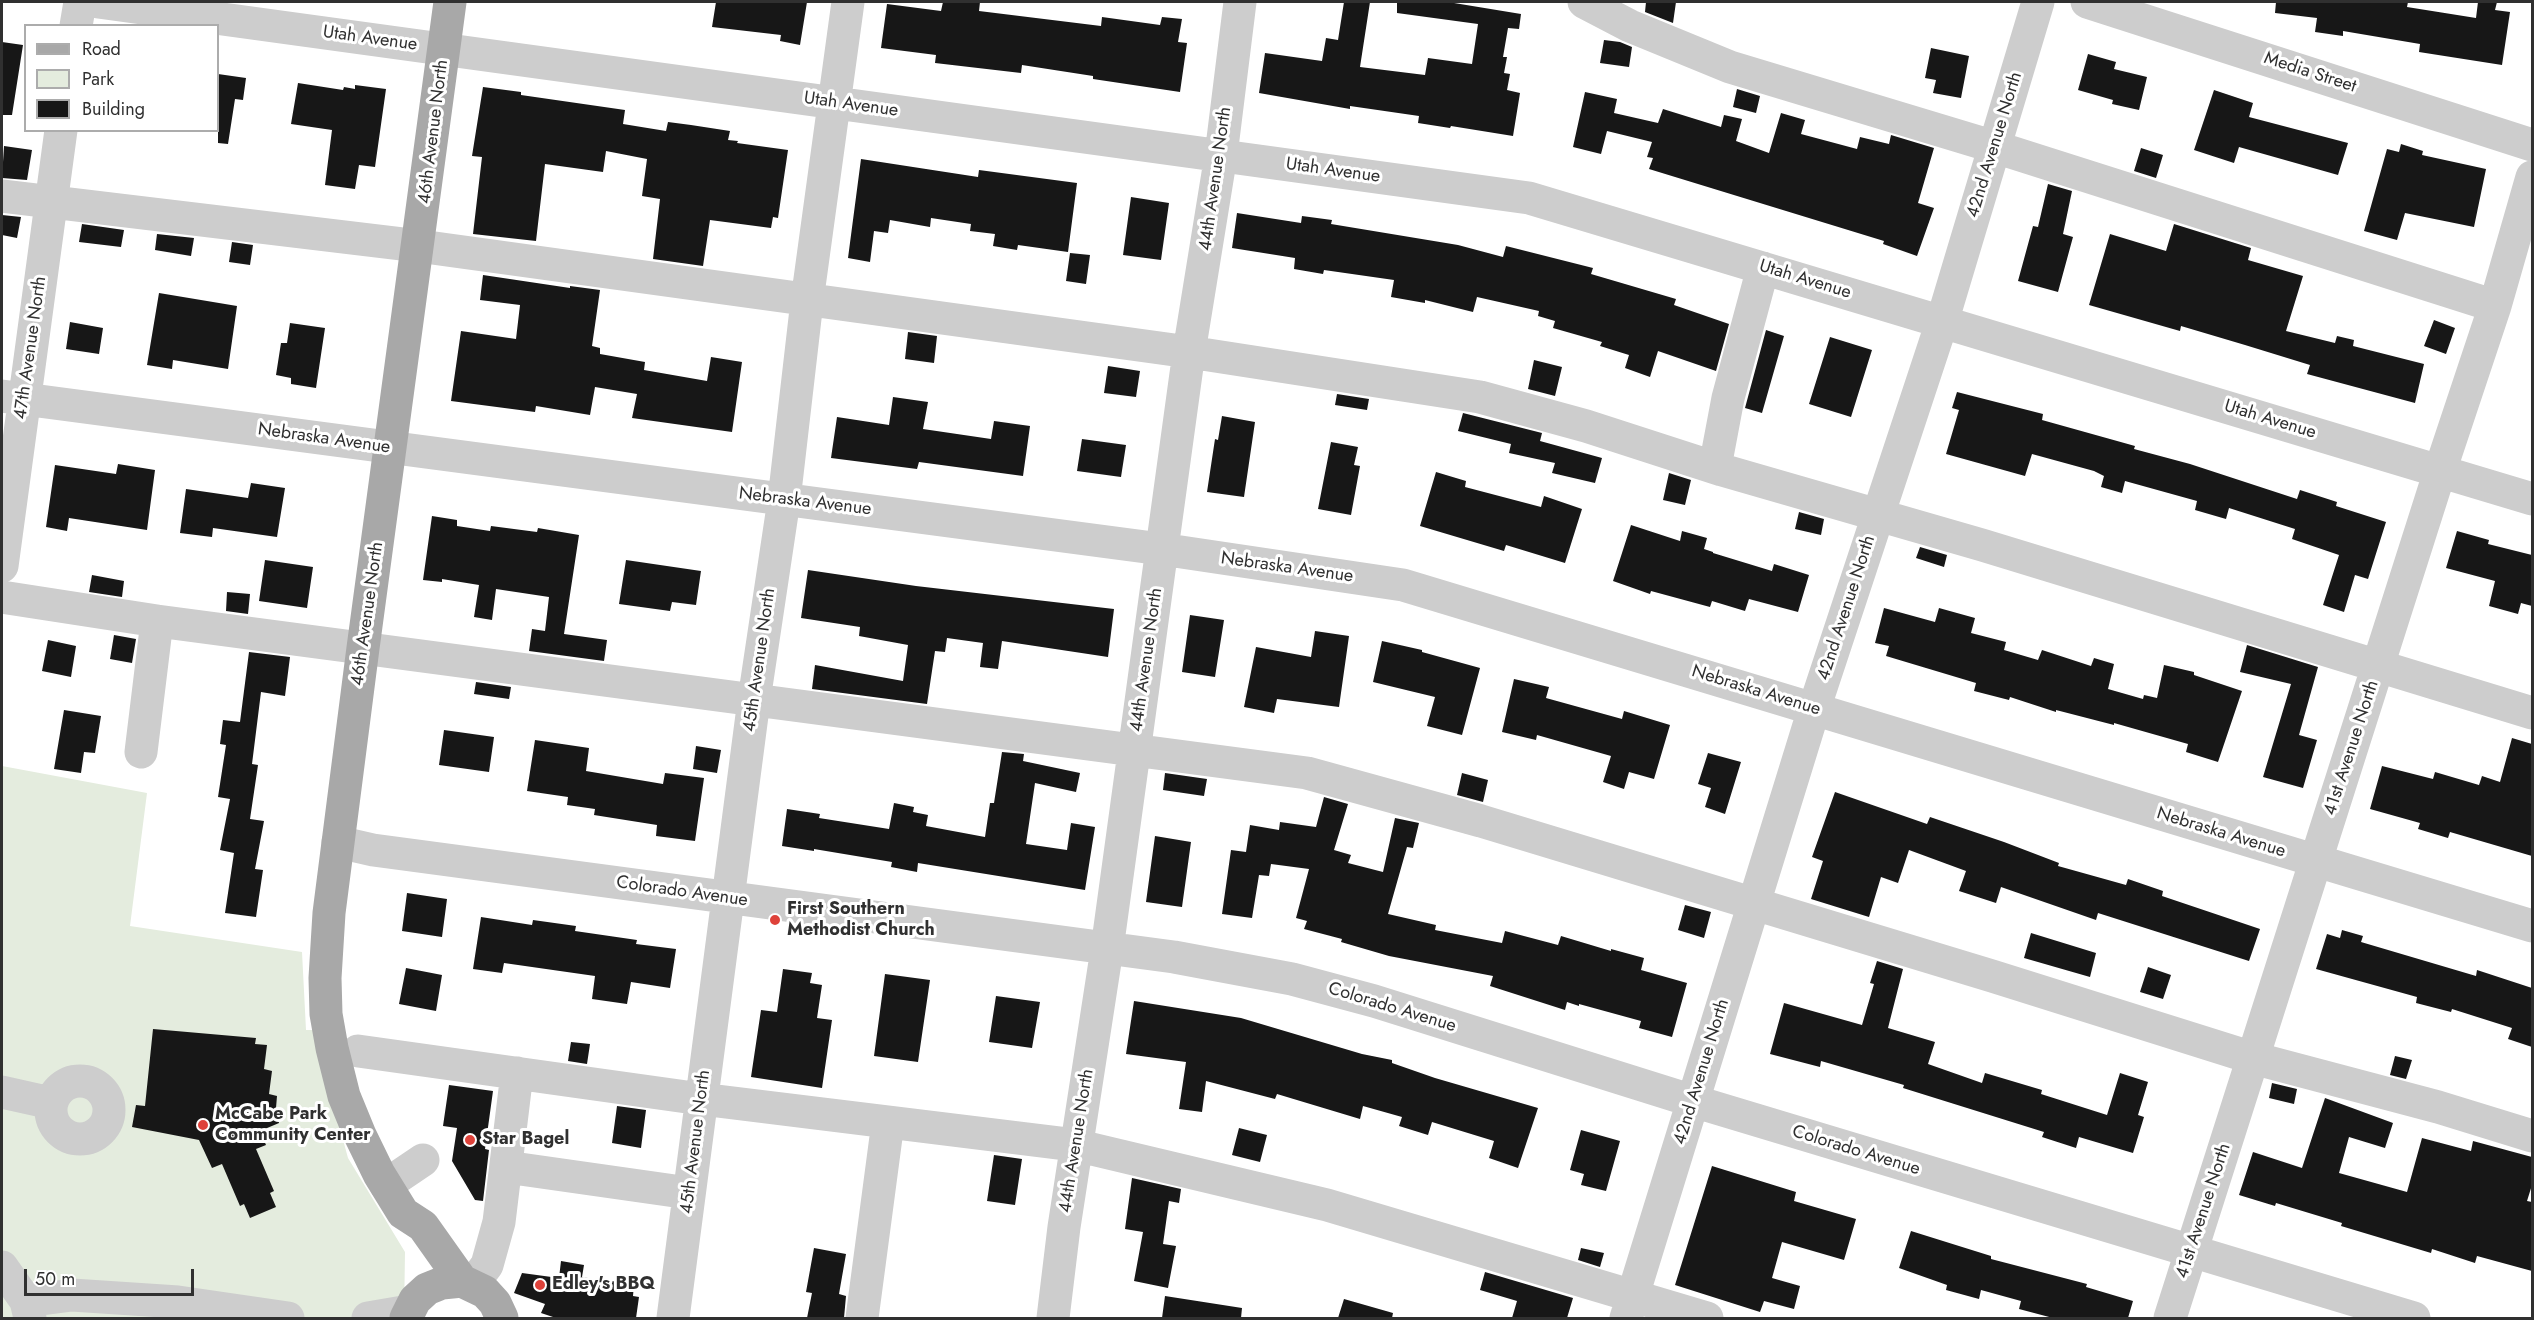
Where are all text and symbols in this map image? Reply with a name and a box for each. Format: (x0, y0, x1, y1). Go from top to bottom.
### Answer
street label: Utah Avenue (321, 22, 419, 56)
legend (24, 24, 219, 132)
text: Road (82, 36, 121, 62)
street label: Media Street (2261, 48, 2359, 98)
street label: 46th Avenue North (414, 59, 454, 205)
text: Park (82, 66, 114, 92)
street label: 42nd Avenue North (1963, 70, 2027, 220)
street label: Utah Avenue (802, 88, 900, 122)
text: Building (82, 96, 145, 122)
street label: 44th Avenue North (1195, 106, 1237, 252)
street label: Utah Avenue (1284, 154, 1382, 188)
street label: Utah Avenue (1756, 256, 1854, 304)
street label: 47th Avenue North (10, 275, 52, 421)
street label: Utah Avenue (2221, 396, 2319, 444)
street label: Nebraska Avenue (256, 419, 392, 459)
street label: Nebraska Avenue (737, 483, 873, 521)
street label: 42nd Avenue North (1813, 533, 1881, 683)
street label: 46th Avenue North (347, 541, 389, 687)
street label: Nebraska Avenue (1219, 548, 1355, 588)
street label: 45th Avenue North (739, 587, 781, 733)
street label: 44th Avenue North (1126, 587, 1168, 733)
street label: Nebraska Avenue (1689, 661, 1823, 721)
street label: 41st Avenue North (2320, 678, 2384, 818)
street label: Nebraska Avenue (2154, 803, 2288, 863)
street label: Colorado Avenue (615, 872, 749, 912)
place label: First Southern Methodist Church (787, 899, 935, 942)
marker: First Southern Methodist Church (768, 913, 782, 927)
street label: Colorado Avenue (1325, 978, 1459, 1038)
street label: 42nd Avenue North (1670, 997, 1734, 1147)
street label: 44th Avenue North (1055, 1068, 1099, 1214)
street label: 45th Avenue North (676, 1069, 716, 1215)
place label: McCabe Park Community Center (215, 1104, 371, 1146)
marker: McCabe Park Community Center (196, 1118, 210, 1132)
street label: Colorado Avenue (1789, 1121, 1923, 1181)
place label: Star Bagel (482, 1129, 569, 1151)
marker: Star Bagel (463, 1133, 477, 1147)
street label: 41st Avenue North (2172, 1141, 2236, 1281)
scale bar (27, 1257, 196, 1295)
text: 50 m (35, 1266, 75, 1292)
place label: Edley's BBQ (552, 1274, 655, 1296)
marker: Edley's BBQ (533, 1278, 547, 1292)

